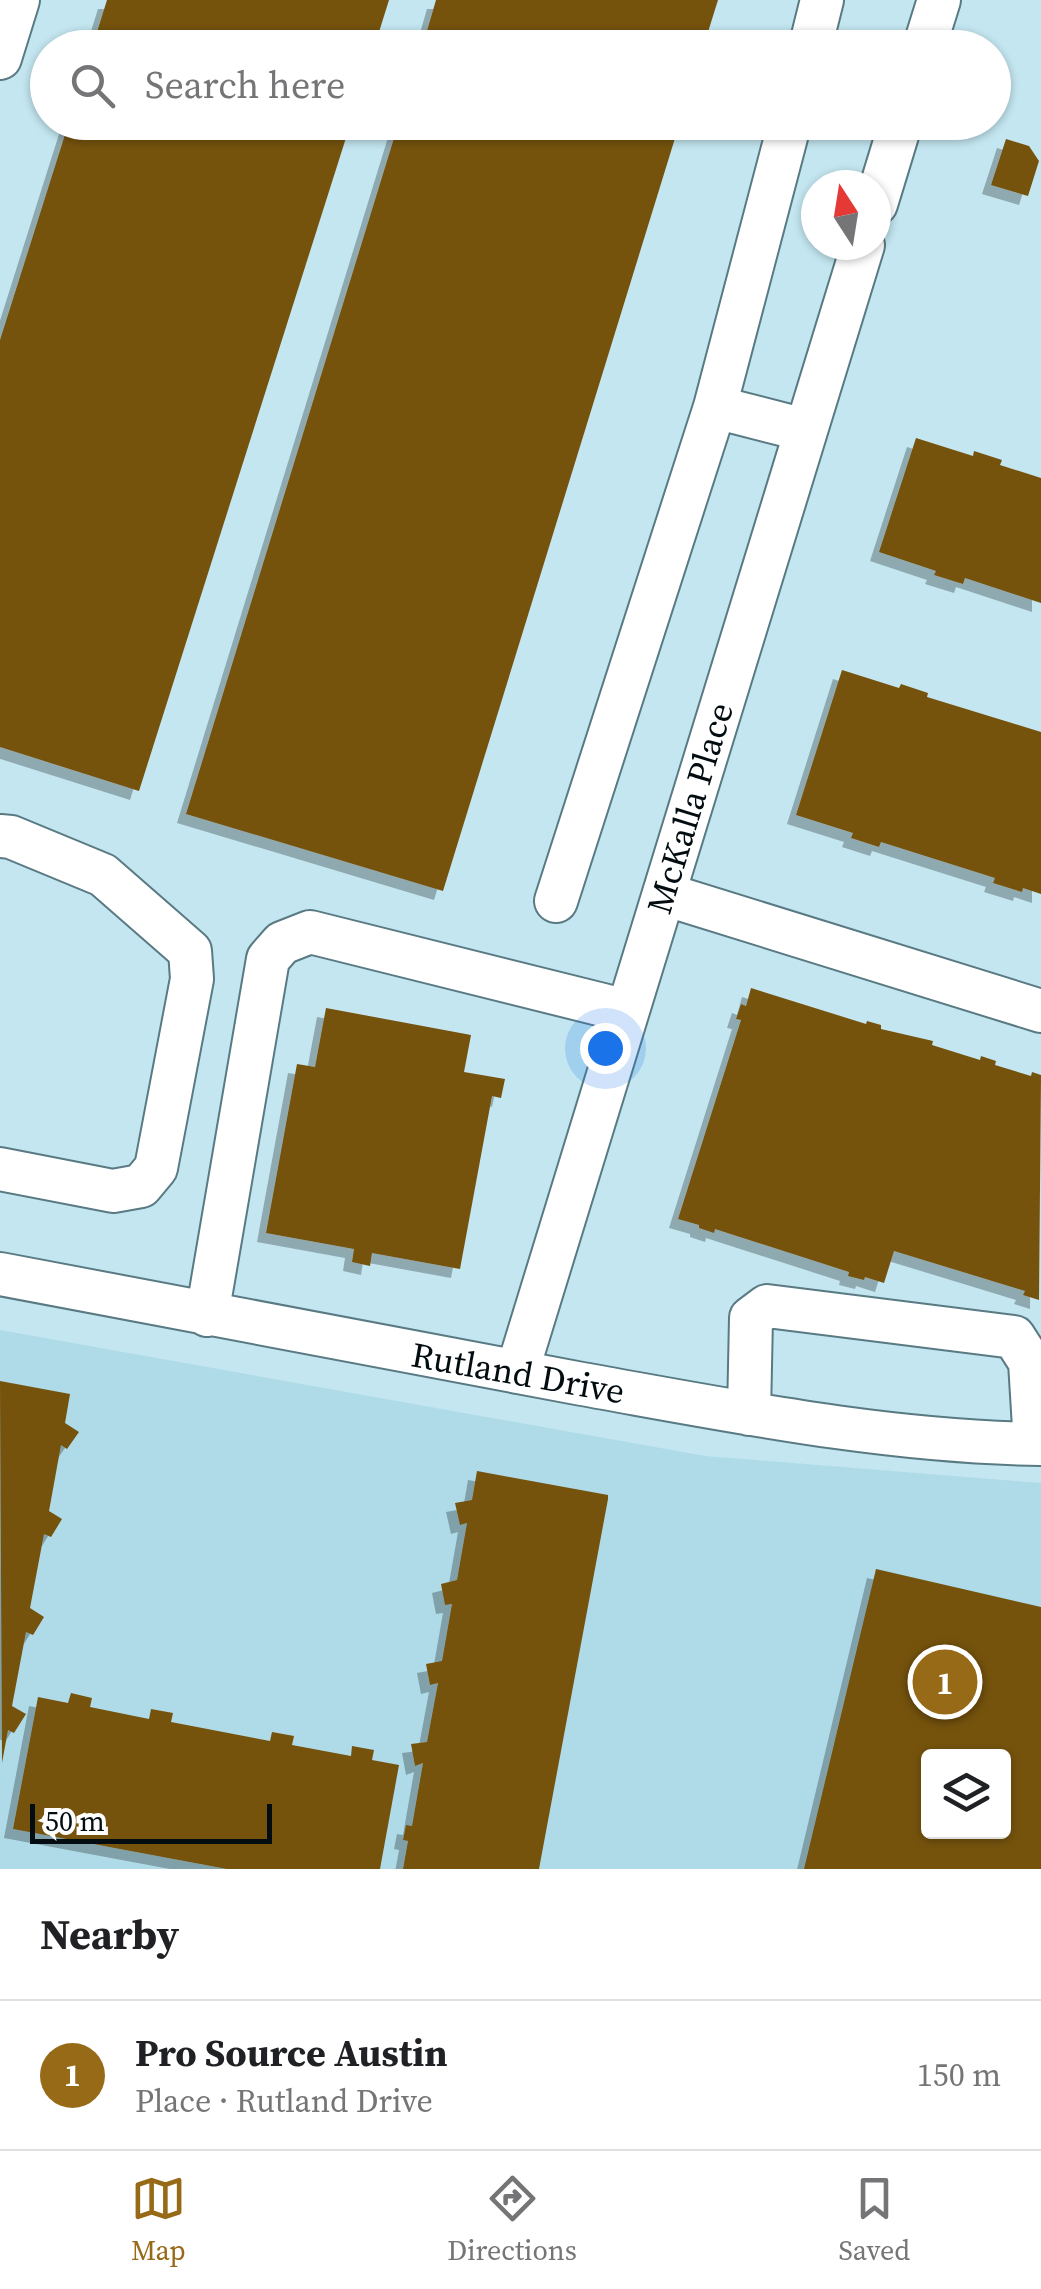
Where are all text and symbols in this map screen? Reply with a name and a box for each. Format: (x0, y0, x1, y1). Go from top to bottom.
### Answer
search box (30, 30, 1011, 140)
icon: search (65, 58, 120, 113)
text: Search here (145, 59, 345, 111)
north arrow (801, 170, 891, 260)
street label: McKalla Place (635, 697, 745, 919)
your location (580, 1023, 631, 1074)
street label: Rutland Drive (408, 1331, 628, 1415)
pin: 1 (912, 1644, 978, 1720)
map controls (921, 1749, 1011, 1839)
button: layers (921, 1749, 1011, 1839)
scale bar (30, 1799, 272, 1844)
text: 50 m (45, 1802, 105, 1840)
text: Nearby (40, 1905, 179, 1963)
text: Pro Source Austin (135, 2027, 448, 2079)
text: 1 (64, 2053, 81, 2097)
text: 150 m (917, 2053, 1001, 2097)
text: Place · Rutland Drive (135, 2079, 433, 2123)
tab: Map (131, 2171, 186, 2269)
tab: Directions (447, 2171, 577, 2269)
tab: Saved (838, 2171, 910, 2269)

